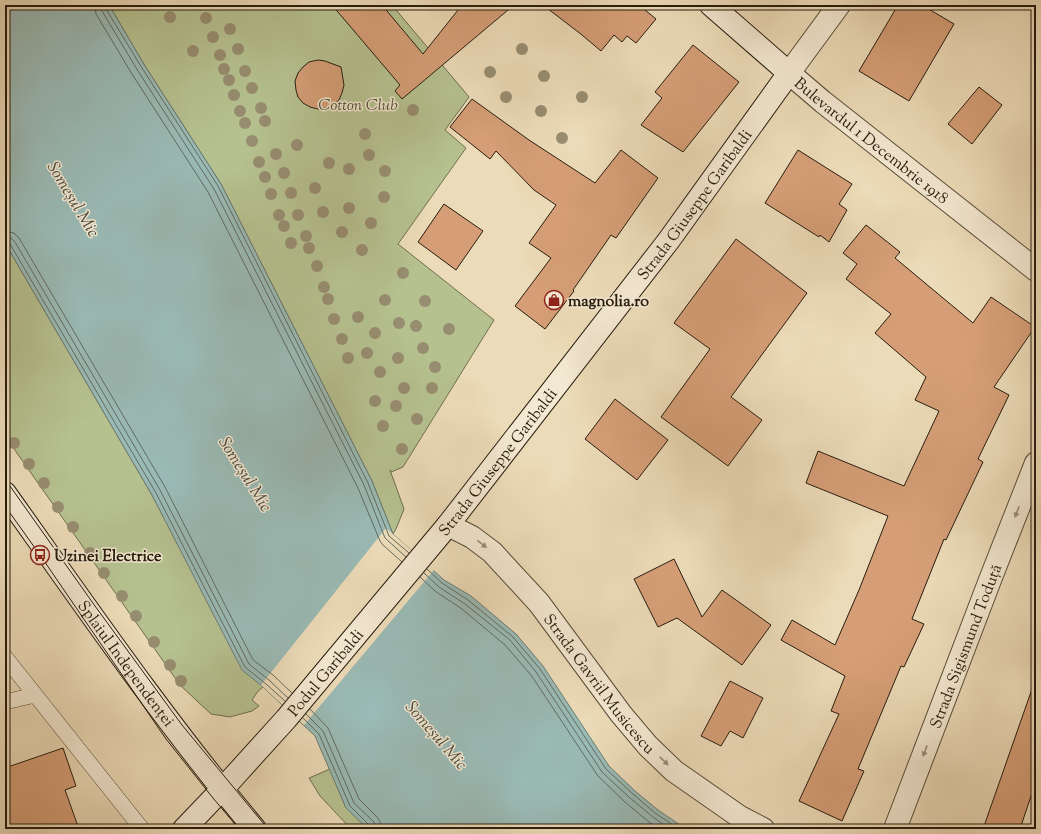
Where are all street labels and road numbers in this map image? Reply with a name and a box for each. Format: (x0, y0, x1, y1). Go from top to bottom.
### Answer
street label: Bulevardul 1 Decembrie 1918 (788, 73, 953, 211)
street label: Strada Giuseppe Garibaldi (633, 125, 759, 286)
street label: Strada Giuseppe Garibaldi (434, 384, 564, 542)
street label: Strada Sigismund Toduță (925, 561, 1009, 732)
street label: Splaiul Independenței (71, 597, 179, 733)
street label: Strada Gavriil Musicescu (537, 610, 659, 761)
street label: Podul Garibaldi (284, 625, 371, 723)

